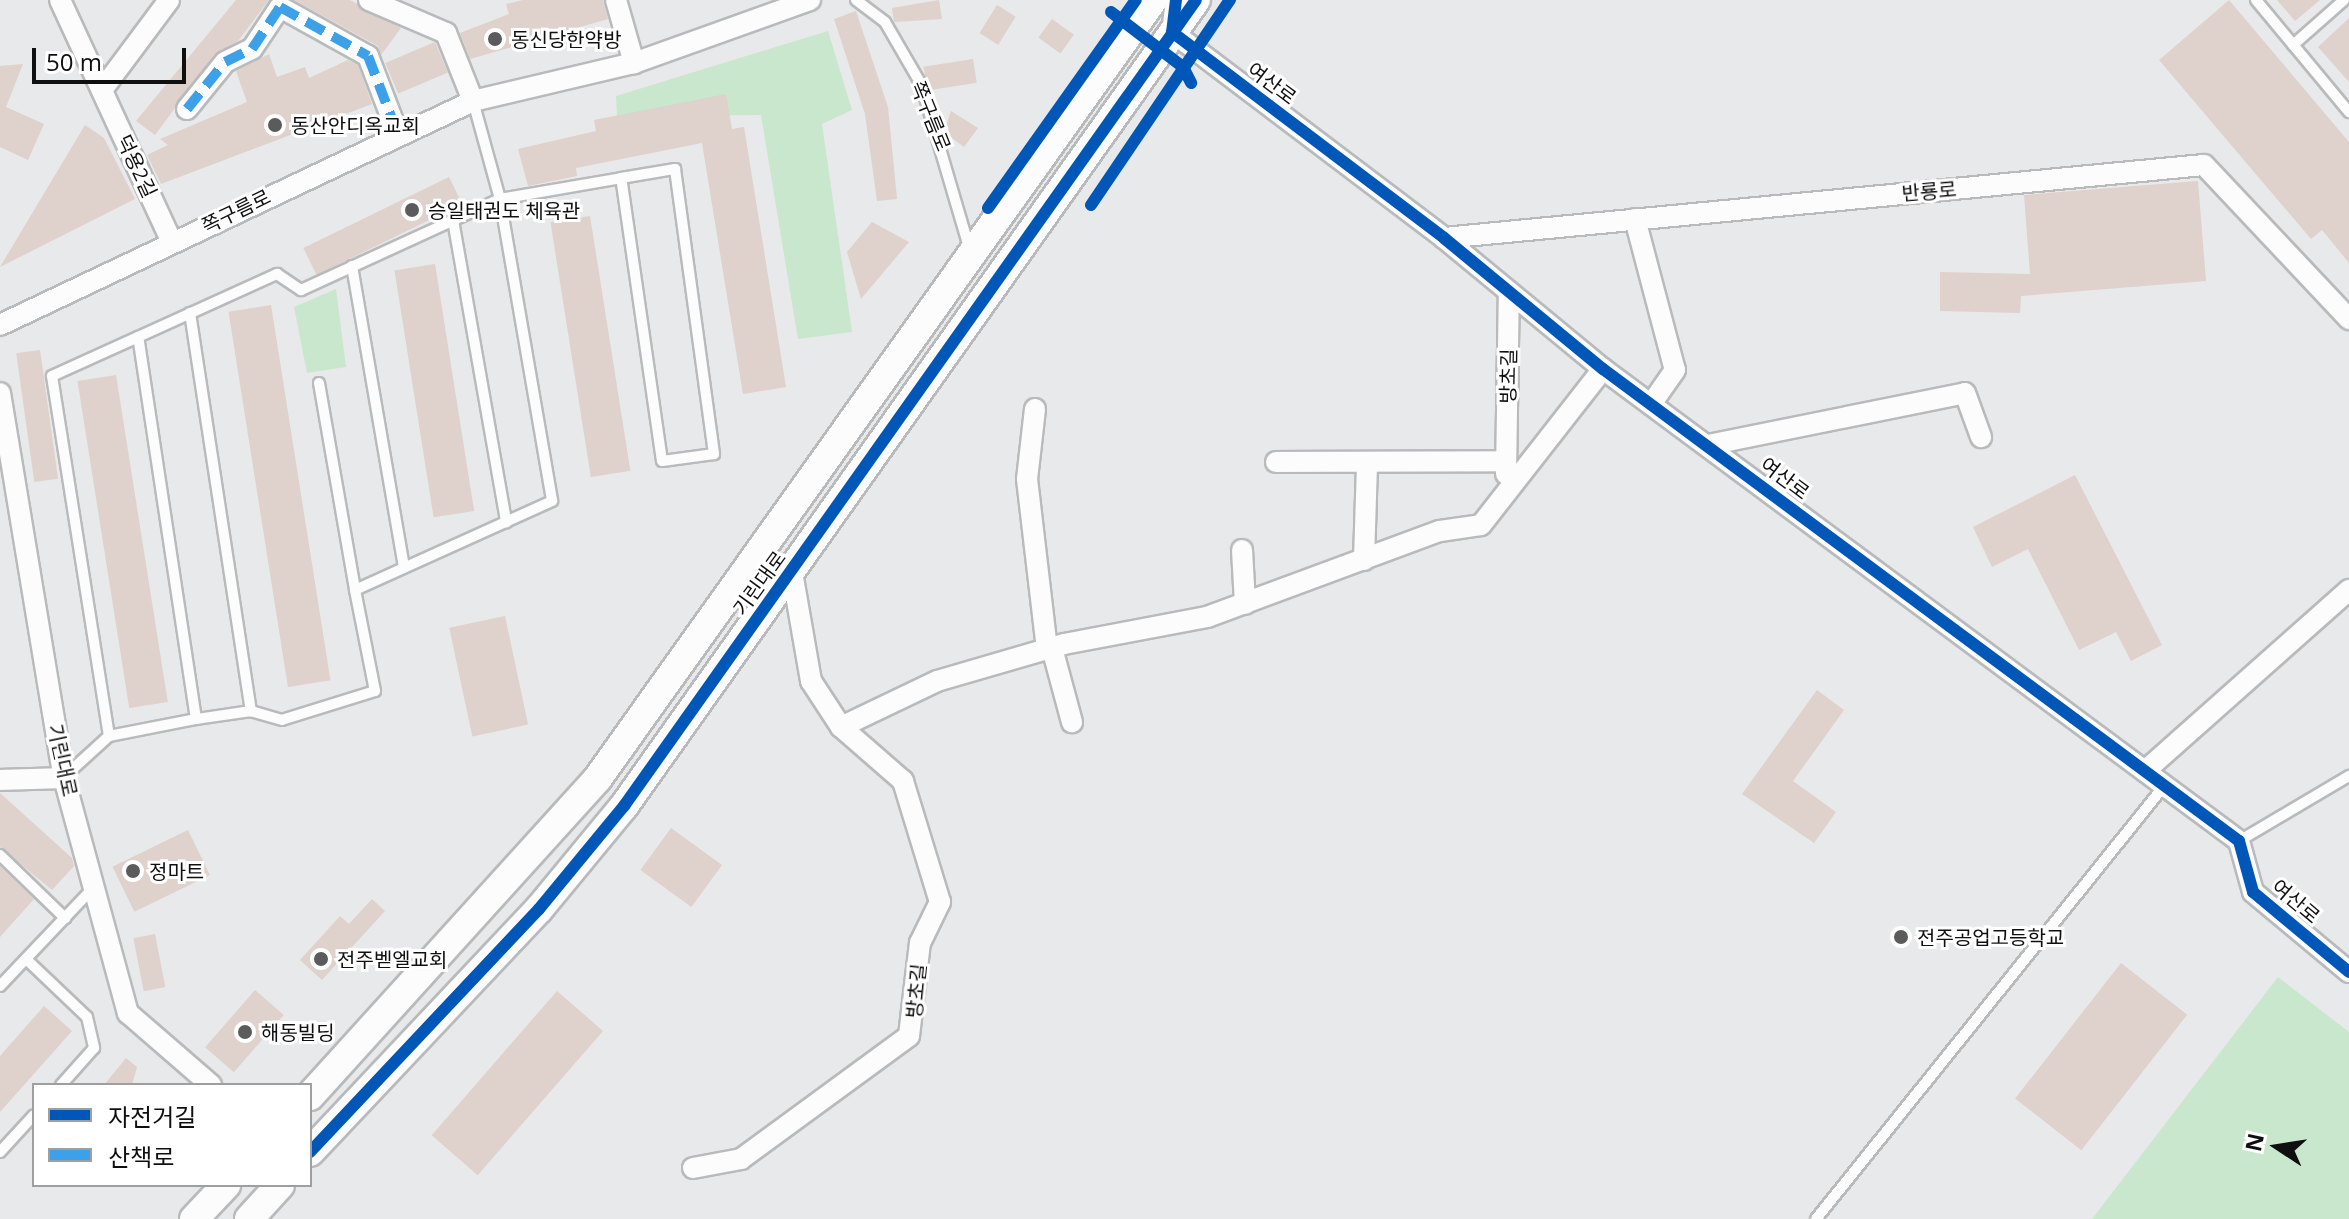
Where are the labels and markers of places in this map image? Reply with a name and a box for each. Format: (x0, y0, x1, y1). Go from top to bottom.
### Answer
place label: 동신당한약방 (511, 27, 621, 51)
marker: 동신당한약방 (486, 30, 504, 48)
place label: 동산안디옥교회 (291, 113, 420, 137)
marker: 동산안디옥교회 (266, 116, 284, 134)
place label: 승일태권도 체육관 (428, 198, 580, 222)
marker: 승일태권도 체육관 (403, 201, 421, 219)
place label: 정마트 (149, 859, 204, 883)
marker: 정마트 (124, 862, 142, 880)
place label: 전주공업고등학교 (1917, 925, 2064, 949)
marker: 전주공업고등학교 (1892, 928, 1910, 946)
place label: 전주벧엘교회 (337, 947, 447, 971)
marker: 전주벧엘교회 (312, 950, 330, 968)
place label: 해동빌딩 (261, 1020, 335, 1044)
marker: 해동빌딩 (236, 1023, 254, 1041)

